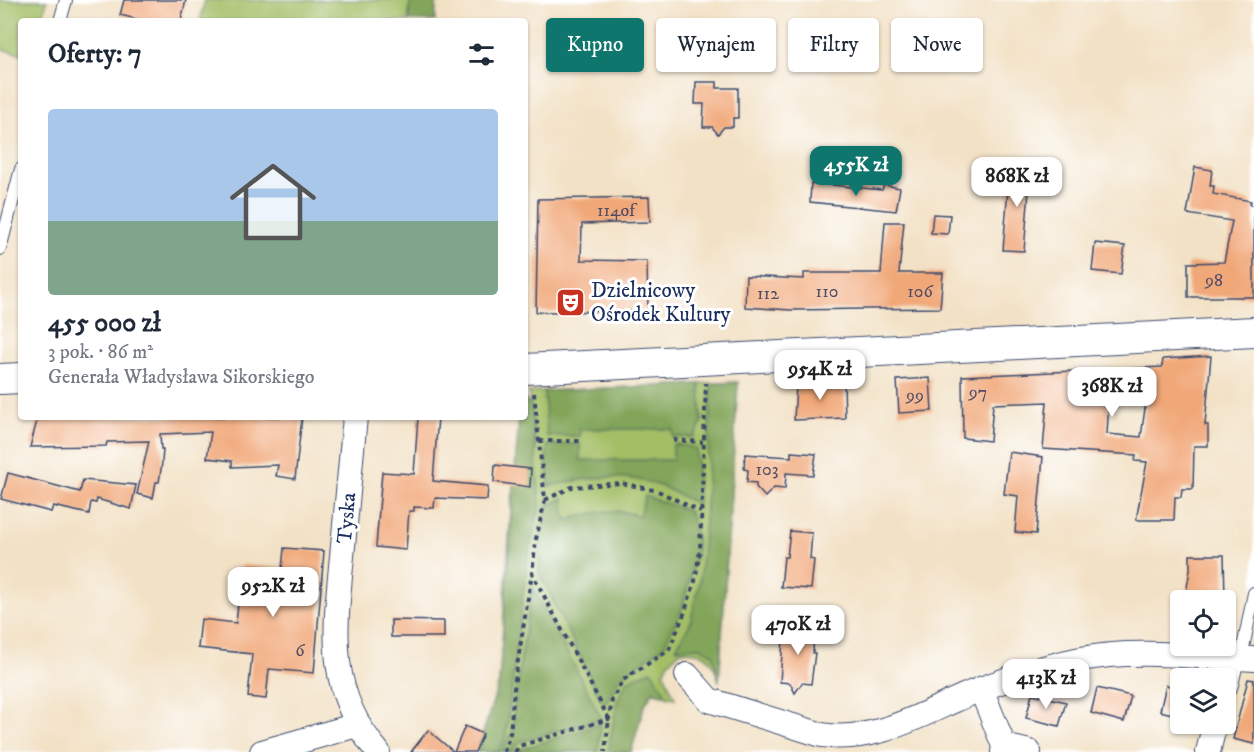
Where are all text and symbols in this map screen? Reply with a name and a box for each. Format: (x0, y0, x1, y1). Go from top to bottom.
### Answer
chip: Kupno (546, 18, 644, 72)
chip: Wynajem (656, 18, 776, 72)
chip: Filtry (788, 18, 879, 72)
chip: Nowe (891, 18, 983, 72)
text: Oferty: 7 (48, 38, 142, 71)
icon: filters (465, 38, 498, 71)
pin: 455K zł (801, 146, 911, 197)
icon: home (219, 148, 327, 256)
text: 455K zł (824, 153, 888, 178)
pin: 868K zł (962, 157, 1072, 208)
text: 868K zł (985, 164, 1049, 189)
house number: 114of (597, 200, 638, 222)
house number: 98 (1204, 270, 1223, 292)
place label: Dzielnicowy Ośrodek Kultury (591, 278, 732, 328)
house number: 110 (816, 281, 838, 303)
house number: 106 (907, 281, 933, 303)
house number: 112 (757, 283, 779, 305)
theatre icon: Dzielnicowy Ośrodek Kultury (554, 286, 586, 318)
text: 455 000 zł (48, 307, 161, 340)
text: 3 pok. · 86 m² (48, 340, 153, 365)
pin: 954K zł (765, 350, 875, 401)
text: 954K zł (788, 357, 852, 382)
text: Generała Władysława Sikorskiego (48, 365, 314, 390)
pin: 368K zł (1057, 367, 1167, 418)
text: 368K zł (1082, 374, 1142, 399)
house number: 97 (968, 382, 987, 404)
house number: 99 (905, 385, 924, 407)
house number: 103 (756, 459, 778, 481)
street label: Tyska (332, 491, 362, 545)
pin: 952K zł (218, 567, 328, 618)
text: 952K zł (242, 574, 304, 599)
map controls (1170, 590, 1236, 734)
button: locate (1170, 590, 1236, 656)
pin: 470K zł (743, 605, 853, 656)
text: 470K zł (765, 612, 831, 637)
house number: 6 (295, 640, 305, 662)
pin: 413K zł (991, 659, 1101, 710)
text: 413K zł (1016, 666, 1076, 691)
button: layers (1170, 668, 1236, 734)

